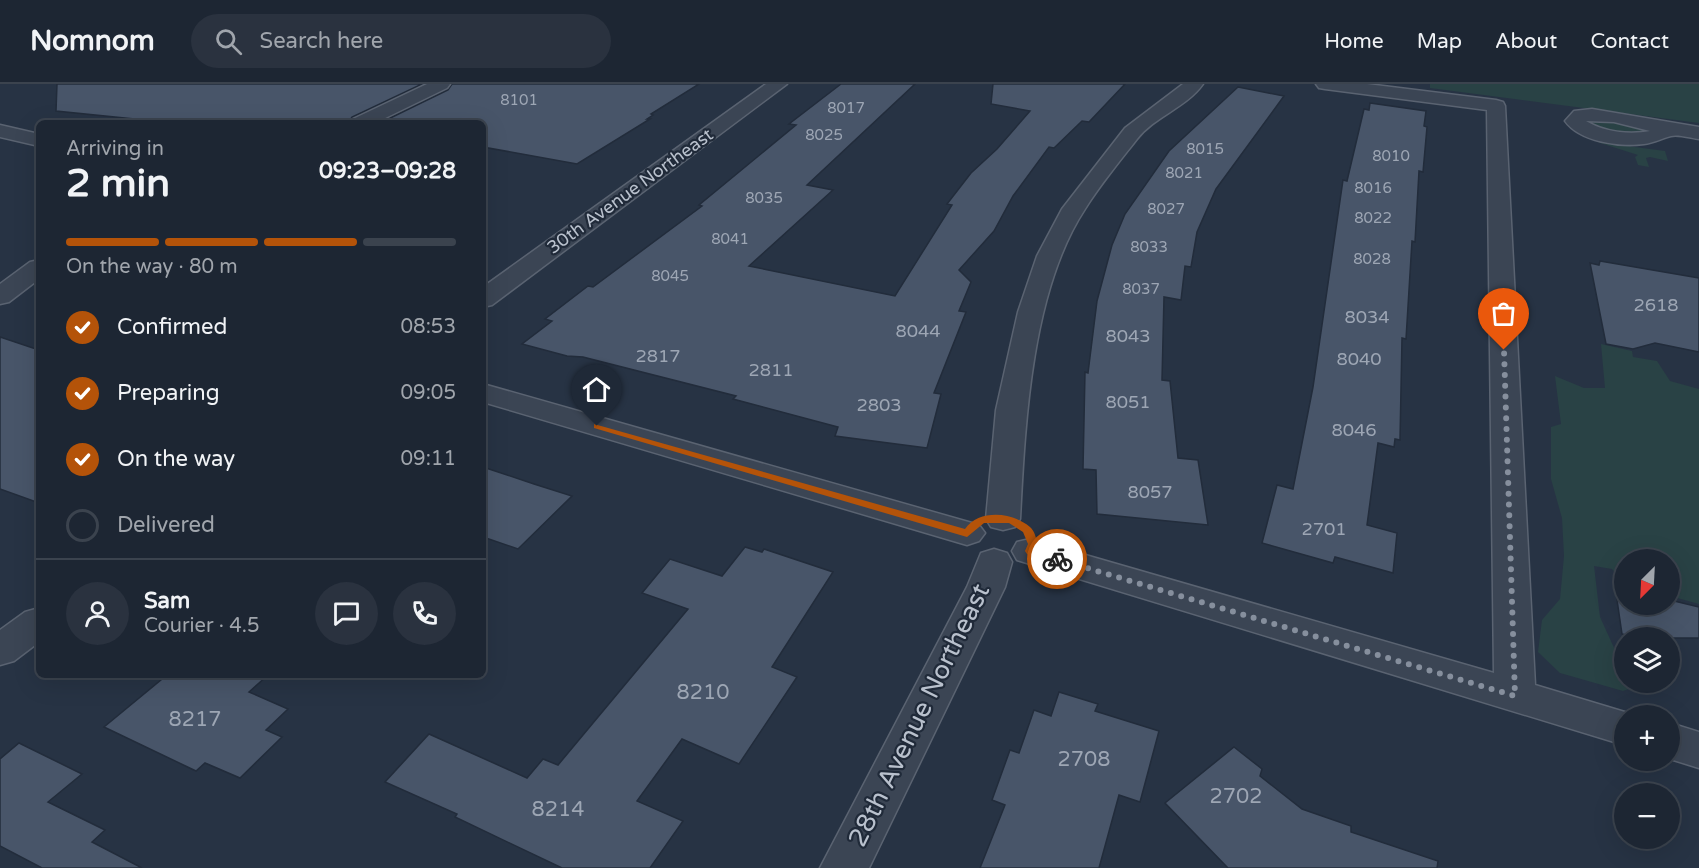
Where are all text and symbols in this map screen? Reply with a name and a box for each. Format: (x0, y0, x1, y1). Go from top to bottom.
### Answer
search box (191, 14, 611, 68)
text: Nomnom (30, 24, 155, 58)
icon: search (212, 25, 245, 58)
text: Search here (260, 28, 383, 54)
text: Home (1324, 29, 1384, 54)
text: Map (1417, 29, 1462, 54)
text: About (1495, 29, 1557, 54)
text: Contact (1590, 29, 1669, 54)
house number: 8101 (500, 91, 538, 109)
house number: 8017 (827, 99, 865, 117)
street label: 30th Avenue Northeast (543, 123, 717, 259)
house number: 8025 (805, 126, 843, 144)
text: Arriving in (66, 137, 164, 161)
house number: 8015 (1186, 140, 1224, 158)
house number: 8010 (1372, 147, 1410, 165)
text: 09:23–09:28 (319, 158, 456, 184)
text: 2 min (66, 160, 170, 207)
house number: 8021 (1165, 164, 1203, 182)
house number: 8016 (1354, 179, 1392, 197)
house number: 8035 (745, 189, 783, 207)
house number: 8027 (1147, 200, 1185, 218)
house number: 8022 (1354, 209, 1392, 227)
house number: 8041 (711, 230, 749, 248)
house number: 8033 (1130, 238, 1168, 256)
house number: 8028 (1353, 250, 1391, 268)
text: On the way · 80 m (66, 255, 238, 279)
house number: 8045 (651, 267, 689, 285)
house number: 8037 (1122, 280, 1160, 298)
pin (1478, 288, 1529, 350)
house number: 2618 (1633, 294, 1679, 316)
icon: bag (1487, 297, 1520, 330)
house number: 8034 (1344, 306, 1390, 328)
icon: check (66, 311, 99, 344)
text: Confirmed (117, 314, 227, 340)
text: 08:53 (401, 315, 456, 339)
house number: 8044 (895, 320, 941, 342)
house number: 8043 (1105, 325, 1151, 347)
house number: 2817 (635, 345, 681, 367)
house number: 8040 (1336, 348, 1382, 370)
house number: 2811 (748, 359, 794, 381)
pin (571, 364, 622, 426)
icon: home (580, 373, 613, 406)
icon: check (66, 377, 99, 410)
text: Preparing (117, 380, 220, 406)
text: 09:05 (401, 381, 456, 405)
house number: 8051 (1105, 391, 1151, 413)
house number: 2803 (856, 394, 902, 416)
house number: 8046 (1331, 419, 1377, 441)
icon: check (66, 443, 99, 476)
text: On the way (117, 446, 235, 472)
text: 09:11 (401, 447, 456, 471)
house number: 8057 (1127, 481, 1173, 503)
text: Delivered (117, 512, 215, 538)
house number: 2701 (1301, 518, 1347, 540)
courier (1027, 529, 1087, 589)
icon: bike (1041, 543, 1074, 576)
north arrow (1614, 549, 1680, 615)
map controls (1614, 549, 1680, 849)
street label: 28th Avenue Northeast (842, 578, 996, 852)
button: person (66, 582, 129, 645)
button: chat (315, 582, 378, 645)
button: phone (393, 582, 456, 645)
text: Sam (144, 588, 190, 614)
text: Courier · 4.5 (144, 614, 259, 638)
button: layers (1614, 627, 1680, 693)
house number: 8210 (677, 680, 729, 705)
button: + (1614, 705, 1680, 771)
house number: 8217 (169, 707, 221, 732)
house number: 2708 (1058, 747, 1110, 772)
button: − (1614, 783, 1680, 849)
house number: 2702 (1210, 784, 1262, 809)
house number: 8214 (532, 797, 584, 822)

